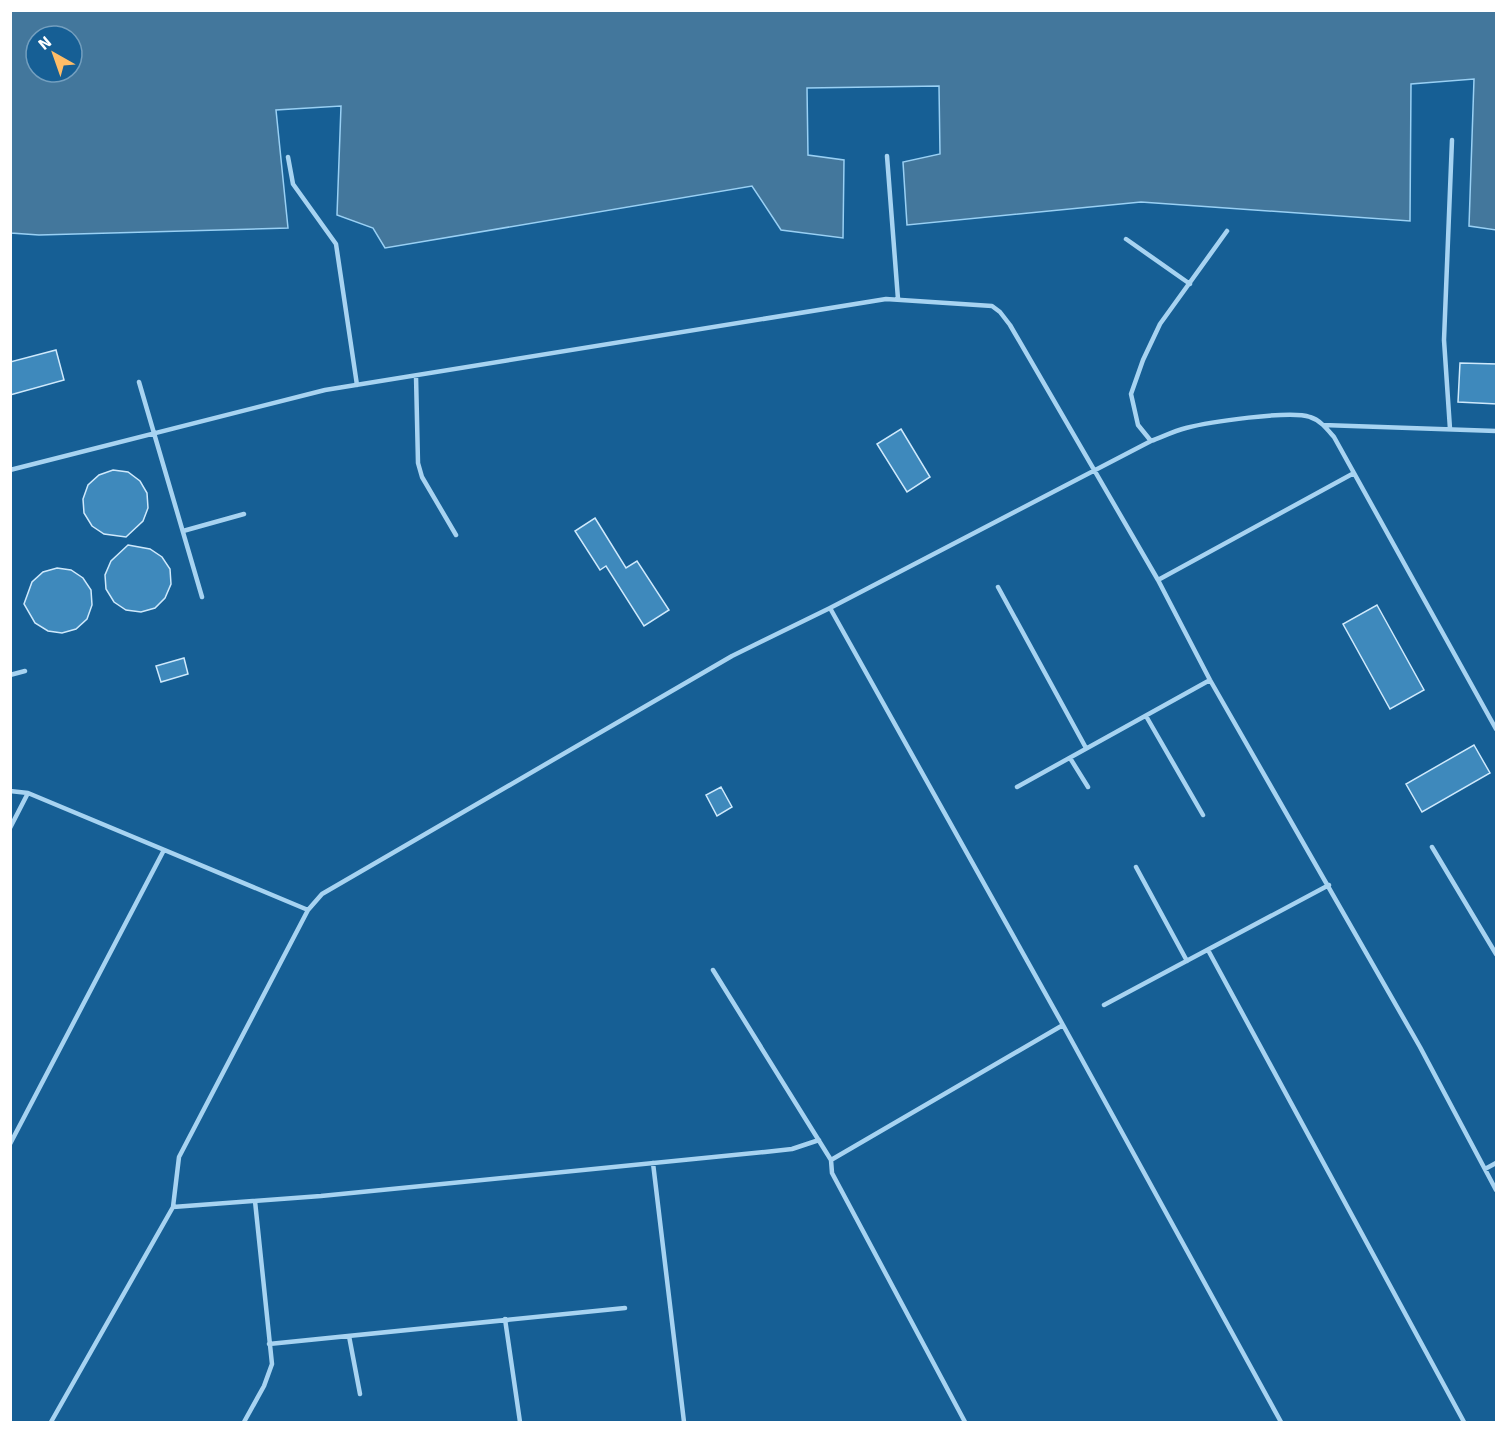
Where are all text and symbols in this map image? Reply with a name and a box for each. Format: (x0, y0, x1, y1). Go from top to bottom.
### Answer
north arrow (24, 24, 84, 84)
text: N (34, 32, 56, 55)

